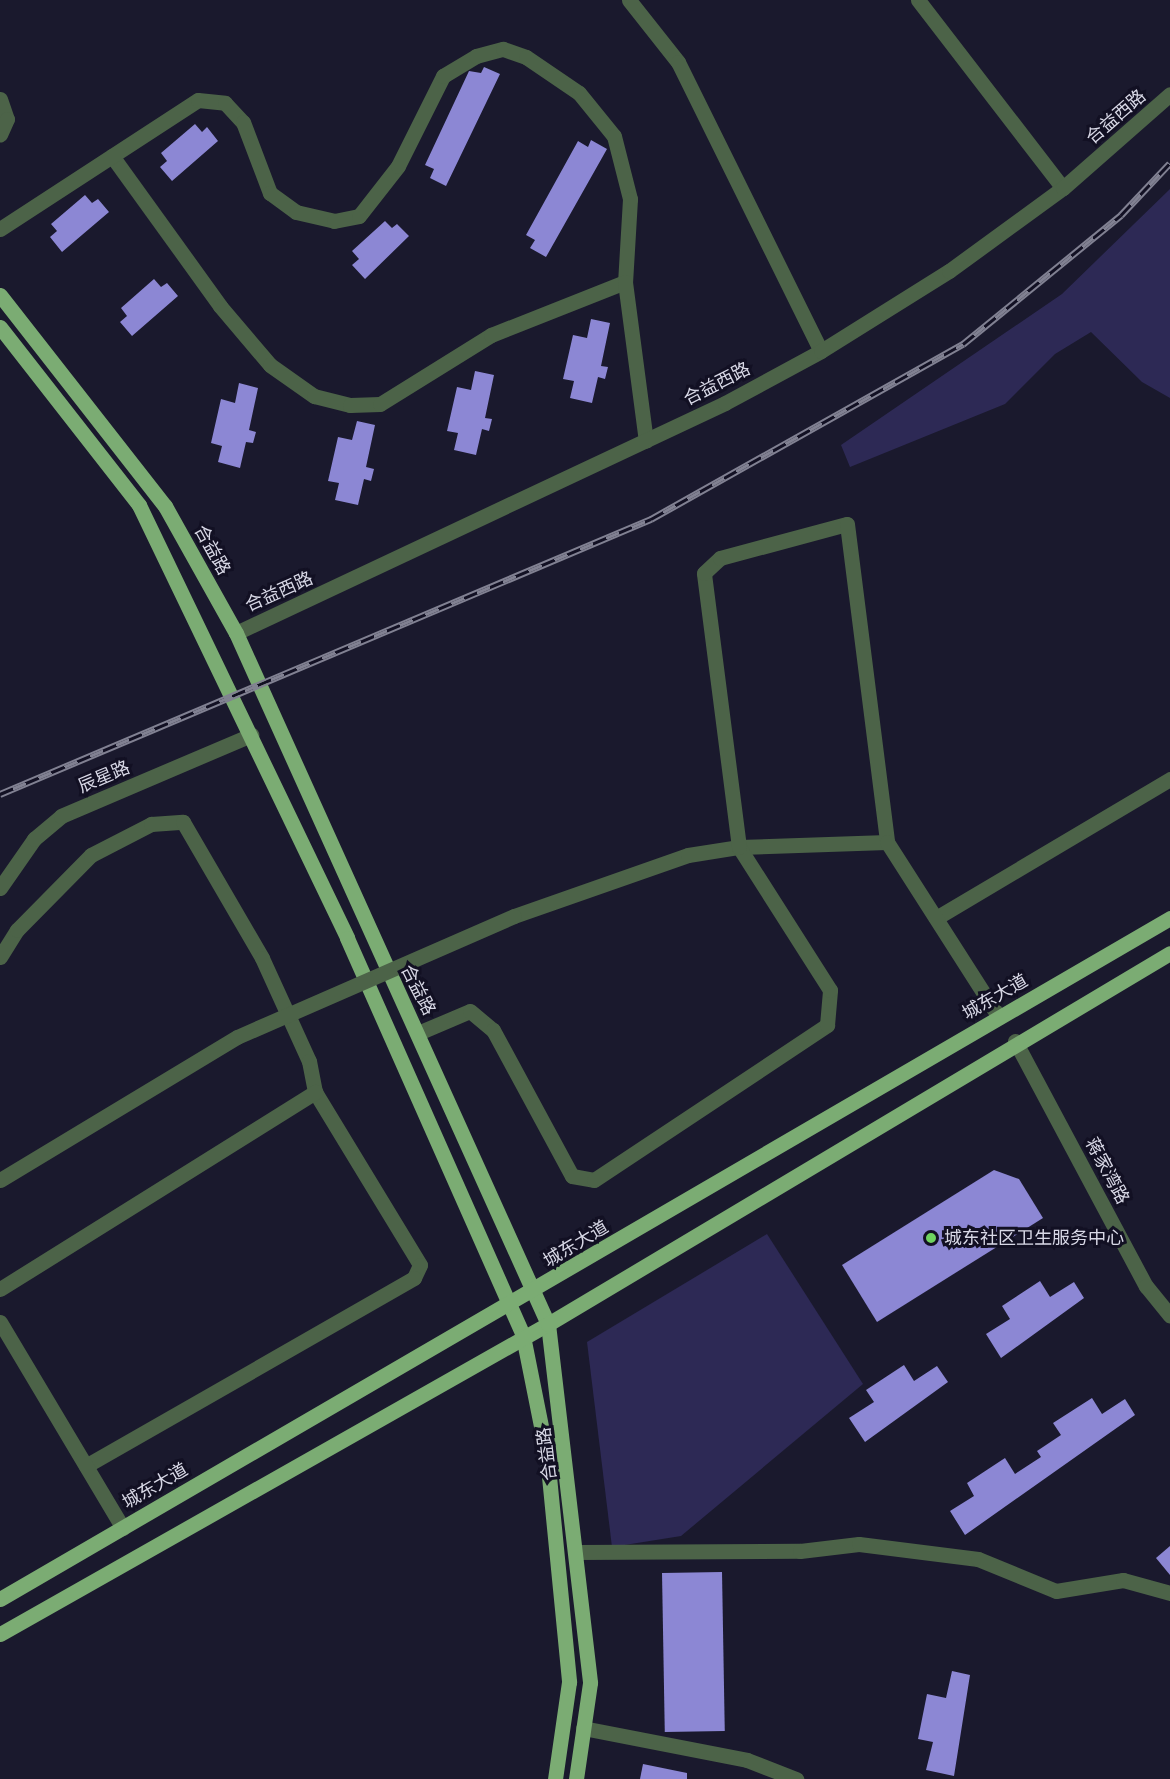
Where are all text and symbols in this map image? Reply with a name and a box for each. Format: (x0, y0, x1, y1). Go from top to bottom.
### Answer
street label: 合益西路 (1082, 85, 1150, 149)
street label: 合益西路 (680, 358, 754, 410)
street label: 合益路 (189, 521, 235, 579)
street label: 合益西路 (242, 567, 316, 617)
street label: 辰星路 (75, 757, 133, 797)
street label: 合益路 (396, 961, 440, 1019)
street label: 城东大道 (958, 970, 1032, 1024)
street label: 蒋家湾路 (1081, 1134, 1133, 1208)
street label: 城东大道 (540, 1216, 612, 1272)
place label: 城东社区卫生服务中心 (944, 1227, 1124, 1249)
marker: 城东社区卫生服务中心 (922, 1229, 940, 1247)
street label: 合益路 (533, 1426, 561, 1482)
street label: 城东大道 (118, 1459, 192, 1513)

